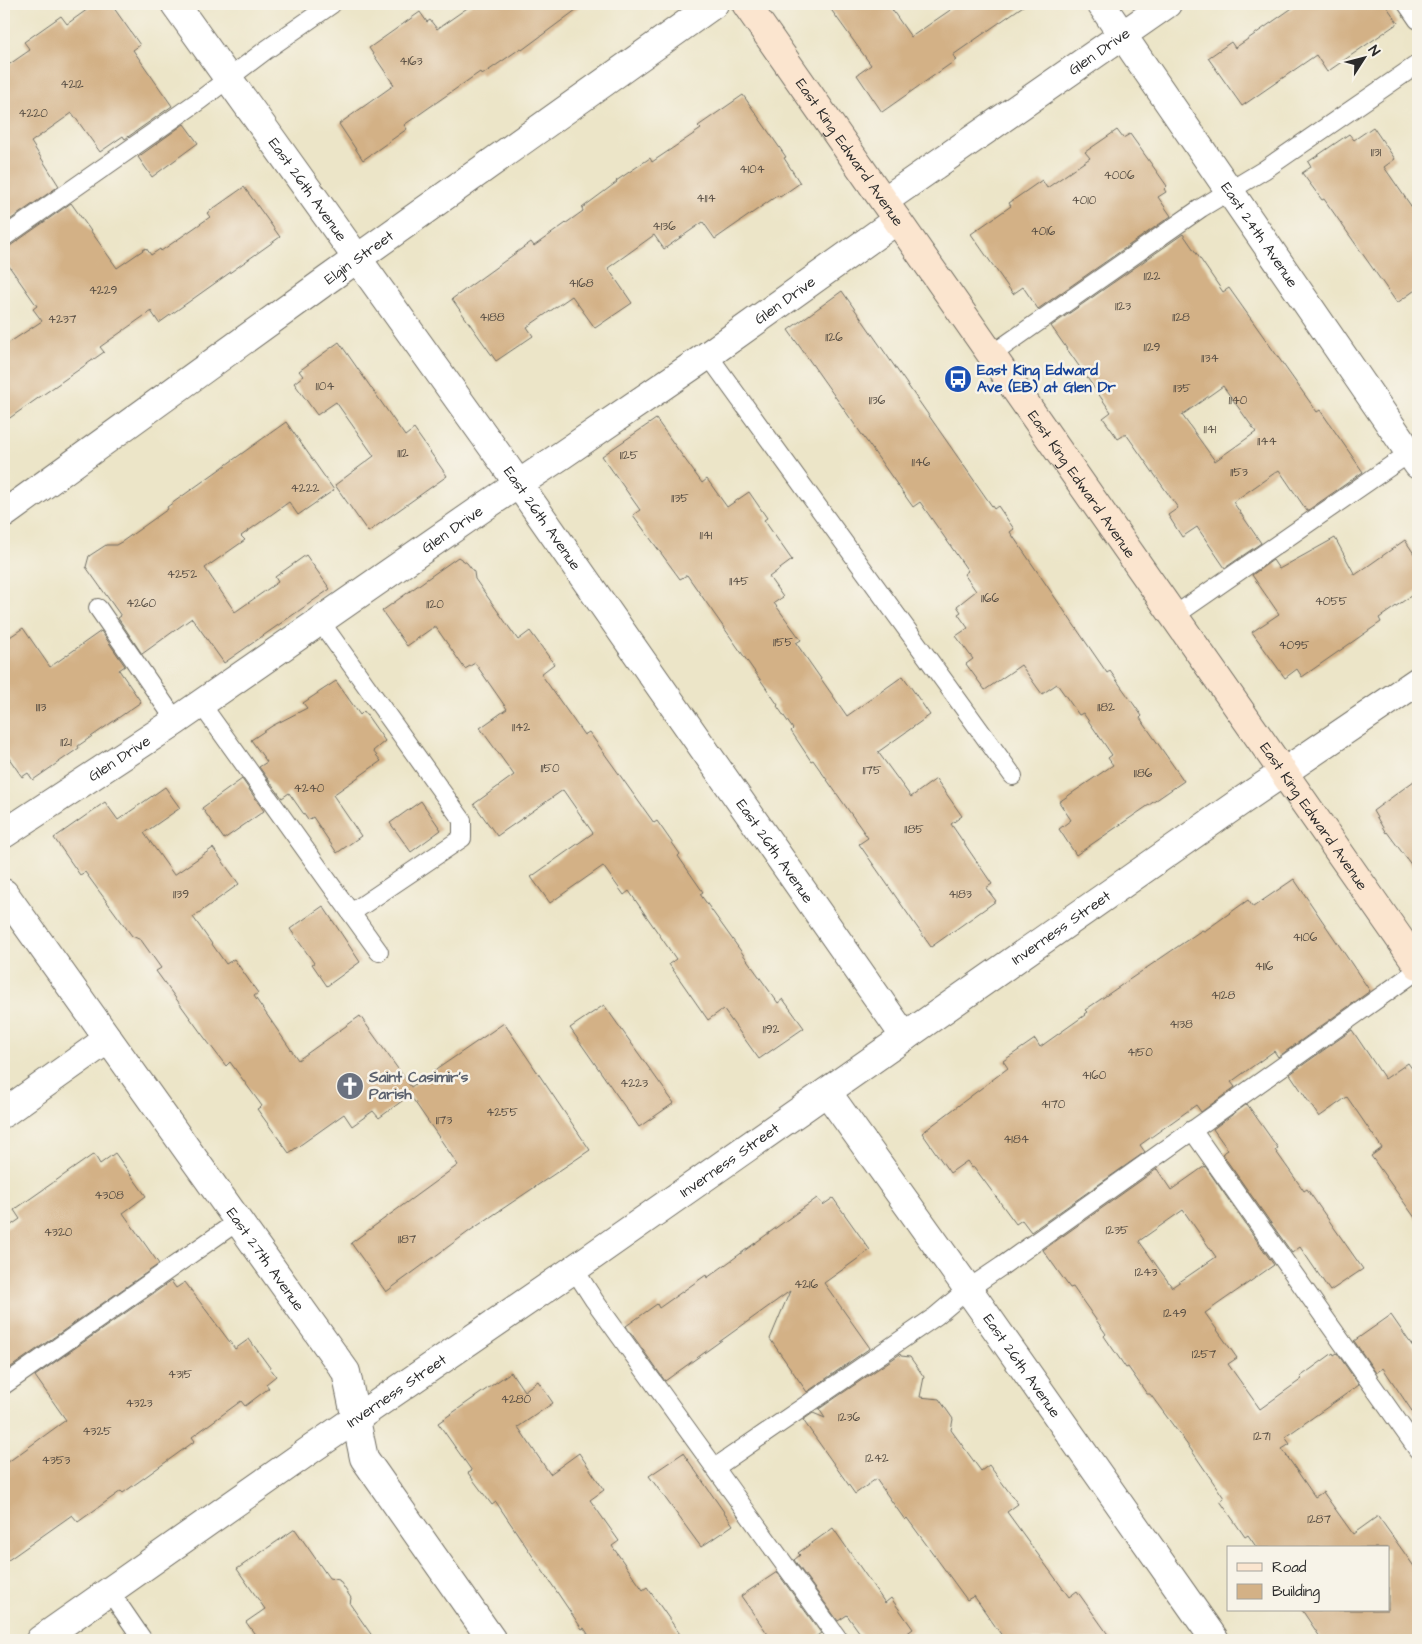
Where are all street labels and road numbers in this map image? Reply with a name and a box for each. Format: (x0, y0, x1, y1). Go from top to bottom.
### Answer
street label: Glen Drive (1064, 23, 1134, 80)
street label: East King Edward Avenue (791, 74, 909, 230)
street label: East 26th Avenue (264, 133, 352, 245)
street label: East 24th Avenue (1216, 178, 1303, 291)
street label: Elgin Street (320, 225, 398, 289)
street label: Glen Drive (750, 271, 820, 329)
street label: East King Edward Avenue (1023, 406, 1141, 562)
street label: East 26th Avenue (499, 462, 586, 574)
street label: Glen Drive (417, 500, 487, 558)
street label: Glen Drive (84, 730, 155, 786)
street label: East King Edward Avenue (1255, 738, 1373, 894)
street label: East 26th Avenue (731, 795, 819, 907)
street label: Inverness Street (1007, 885, 1115, 970)
street label: Inverness Street (675, 1118, 783, 1202)
street label: East 27th Avenue (221, 1203, 310, 1315)
street label: East 26th Avenue (978, 1310, 1066, 1422)
street label: Inverness Street (342, 1349, 451, 1432)

